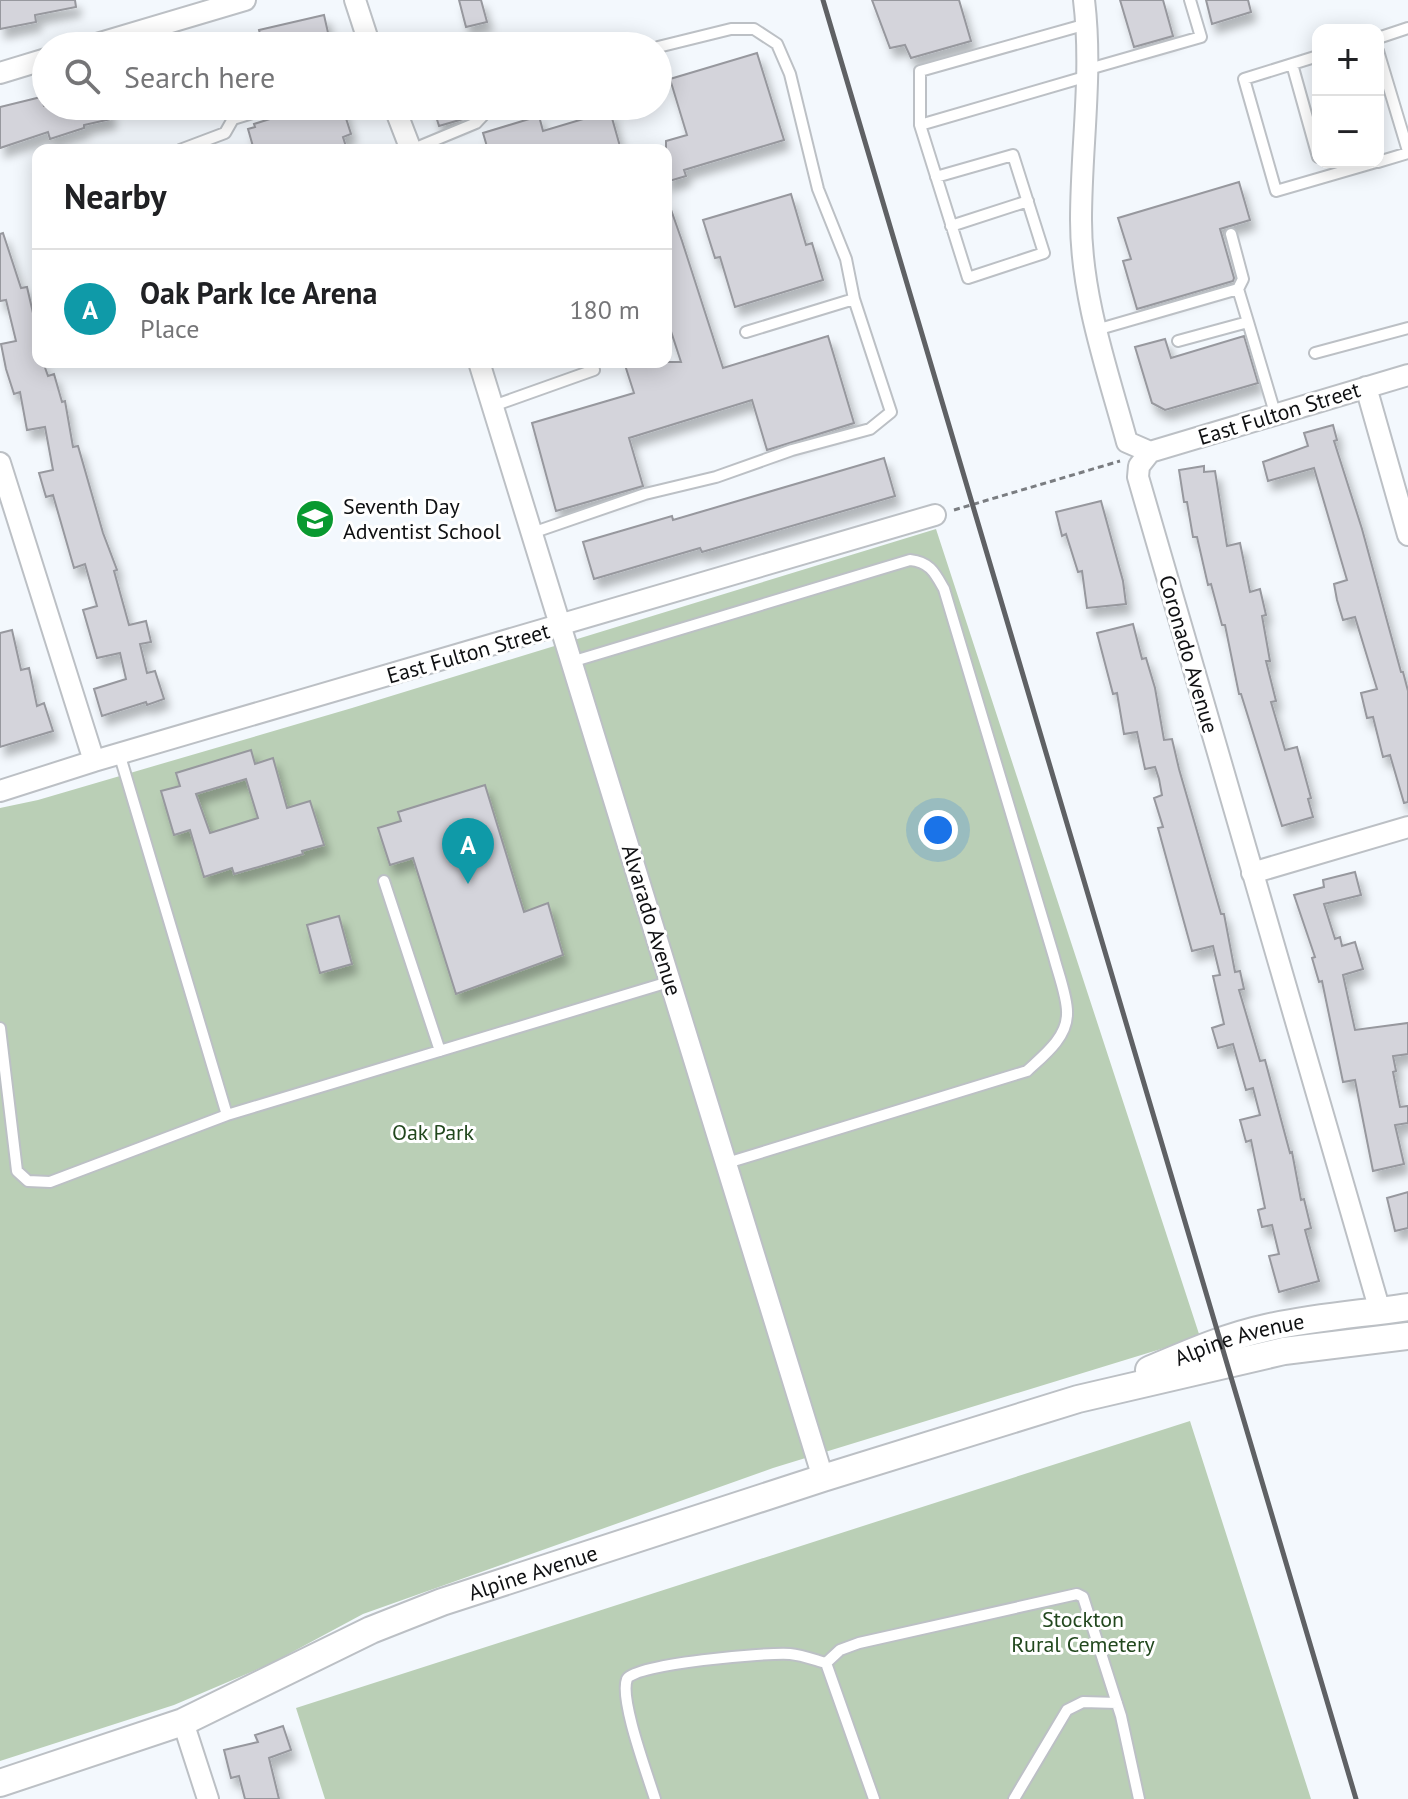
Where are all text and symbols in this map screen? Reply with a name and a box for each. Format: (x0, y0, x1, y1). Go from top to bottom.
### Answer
map controls (1312, 24, 1384, 168)
button: + (1312, 24, 1384, 96)
search box (32, 32, 672, 120)
icon: search (60, 54, 104, 98)
text: Search here (124, 57, 275, 96)
button: − (1312, 96, 1384, 168)
text: Nearby (64, 174, 166, 218)
text: Oak Park Ice Arena (140, 273, 377, 312)
text: A (82, 293, 98, 326)
text: 180 m (569, 293, 640, 326)
text: Place (140, 312, 199, 345)
street label: East Fulton Street (1195, 375, 1364, 451)
place label: Seventh Day Adventist School (343, 492, 501, 545)
school or university icon: Seventh Day Adventist School (294, 498, 336, 540)
street label: Coronado Avenue (1153, 572, 1225, 736)
street label: East Fulton Street (383, 616, 553, 690)
your location (918, 810, 958, 850)
pin: A (442, 818, 494, 884)
street label: Alvarado Avenue (616, 841, 688, 999)
park label: Oak Park (392, 1118, 475, 1146)
street label: Alpine Avenue (1170, 1307, 1306, 1372)
street label: Alpine Avenue (465, 1538, 601, 1607)
park label: Stockton Rural Cemetery (1011, 1605, 1156, 1658)

